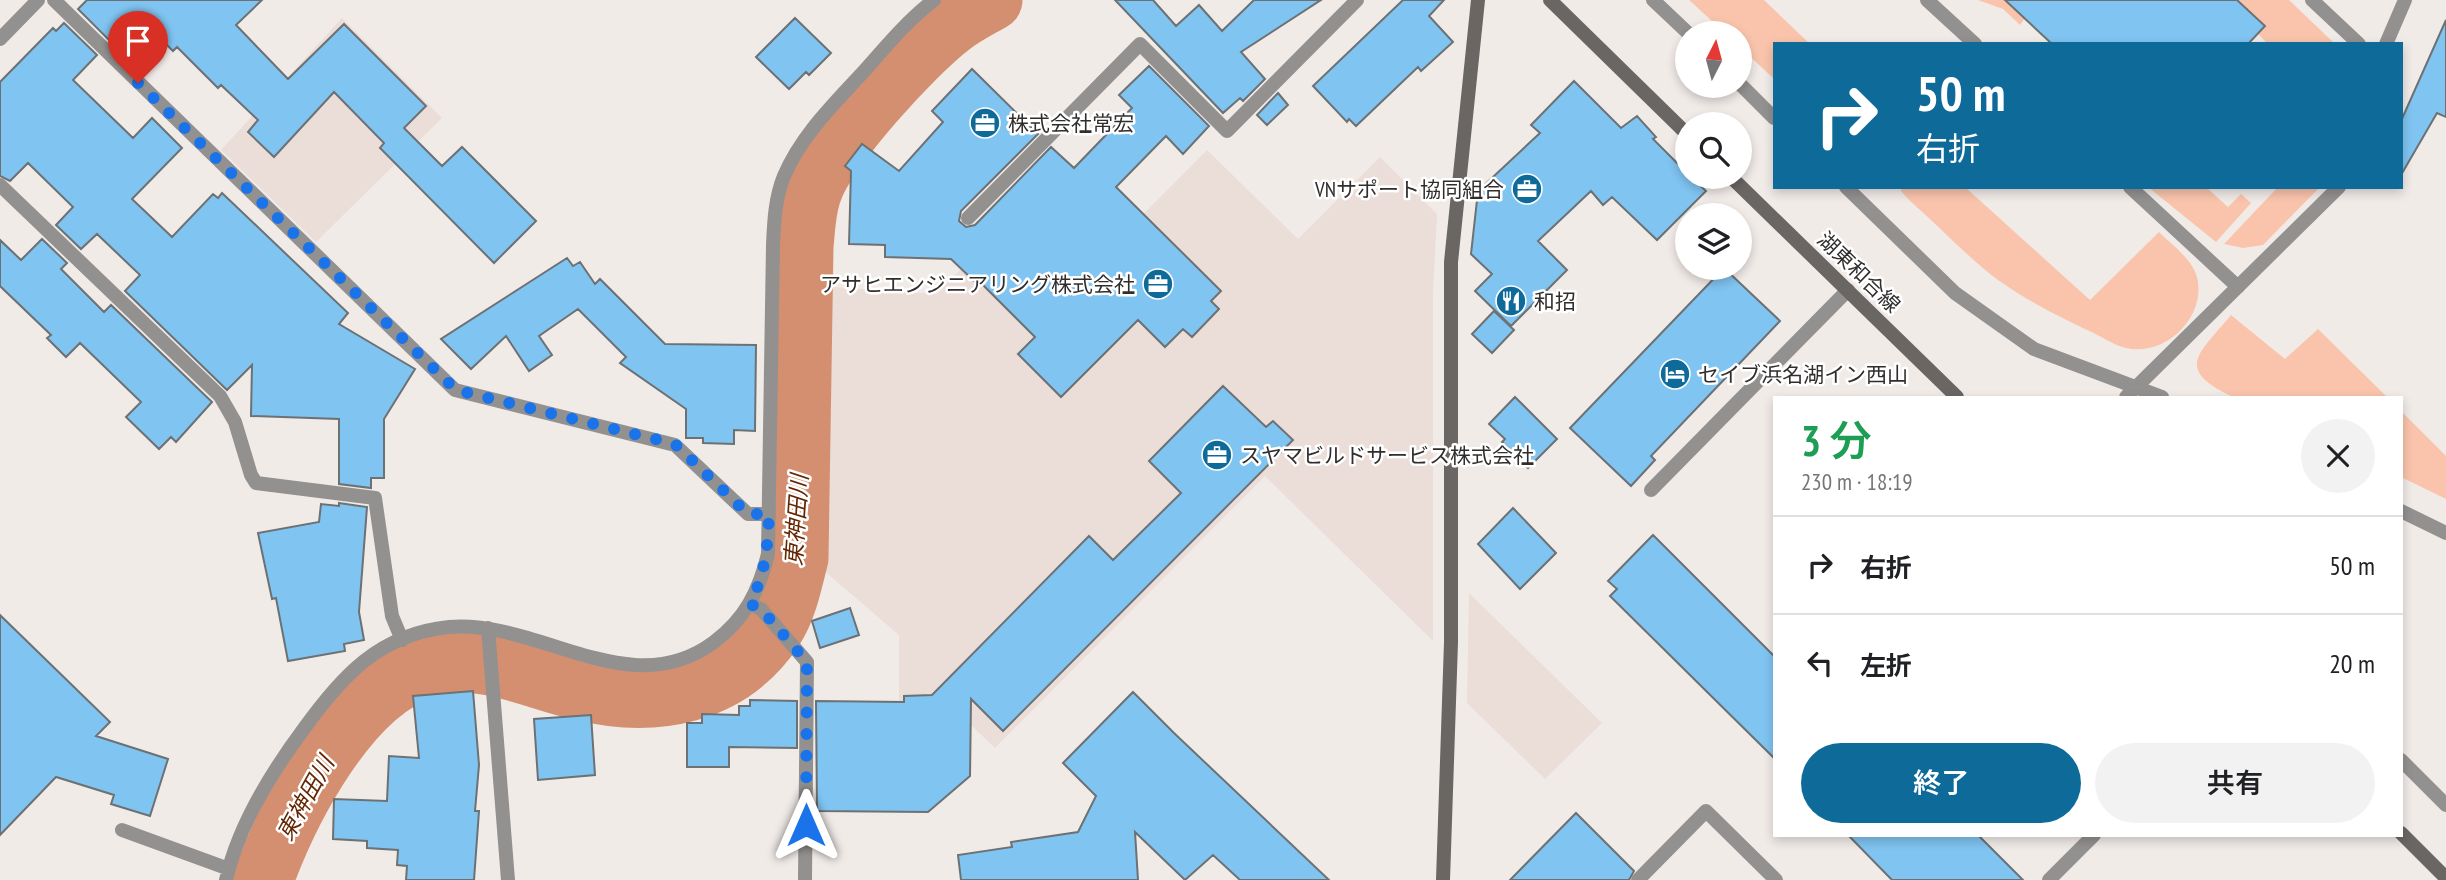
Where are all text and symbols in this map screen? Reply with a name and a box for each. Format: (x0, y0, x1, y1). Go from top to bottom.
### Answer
pin (108, 11, 168, 83)
north arrow (1675, 21, 1752, 98)
map controls (1675, 21, 1752, 280)
icon: arrive (119, 22, 157, 60)
text: 50 m (1916, 61, 2005, 125)
icon: right (1801, 70, 1892, 161)
office icon: 株式会社常宏 (968, 106, 1002, 140)
place label: 株式会社常宏 (1008, 110, 1134, 137)
button: search (1675, 112, 1752, 189)
text: 右折 (1916, 127, 1980, 169)
office icon: VNサポート協同組合 (1510, 172, 1544, 206)
place label: VNサポート協同組合 (1314, 176, 1504, 203)
button: layers (1675, 203, 1752, 280)
street label: 湖東和合線 (1812, 226, 1906, 318)
office icon: アサヒエンジニアリング株式会社 (1141, 267, 1175, 301)
place label: アサヒエンジニアリング株式会社 (820, 271, 1135, 298)
restaurant icon: 和招 (1494, 284, 1528, 318)
place label: 和招 (1534, 288, 1576, 315)
hotel icon: セイブ浜名湖イン西山 (1658, 357, 1692, 391)
place label: セイブ浜名湖イン西山 (1698, 361, 1908, 388)
text: 3 分 (1801, 413, 1872, 468)
button: close (2301, 419, 2375, 493)
office icon: スヤマビルドサービス株式会社 (1200, 438, 1234, 472)
place label: スヤマビルドサービス株式会社 (1240, 442, 1534, 469)
text: 230 m · 18:19 (1801, 467, 1913, 496)
water label: 東神田川 (778, 470, 814, 567)
icon: right (1801, 546, 1839, 584)
text: 50 m (2329, 549, 2375, 582)
text: 右折 (1860, 551, 1912, 584)
icon: left (1801, 644, 1839, 682)
text: 20 m (2329, 647, 2375, 680)
text: 左折 (1860, 649, 1912, 682)
button: 終了 (1801, 743, 2081, 823)
button: 共有 (2095, 743, 2375, 823)
water label: 東神田川 (270, 748, 341, 845)
position arrow (769, 788, 843, 862)

